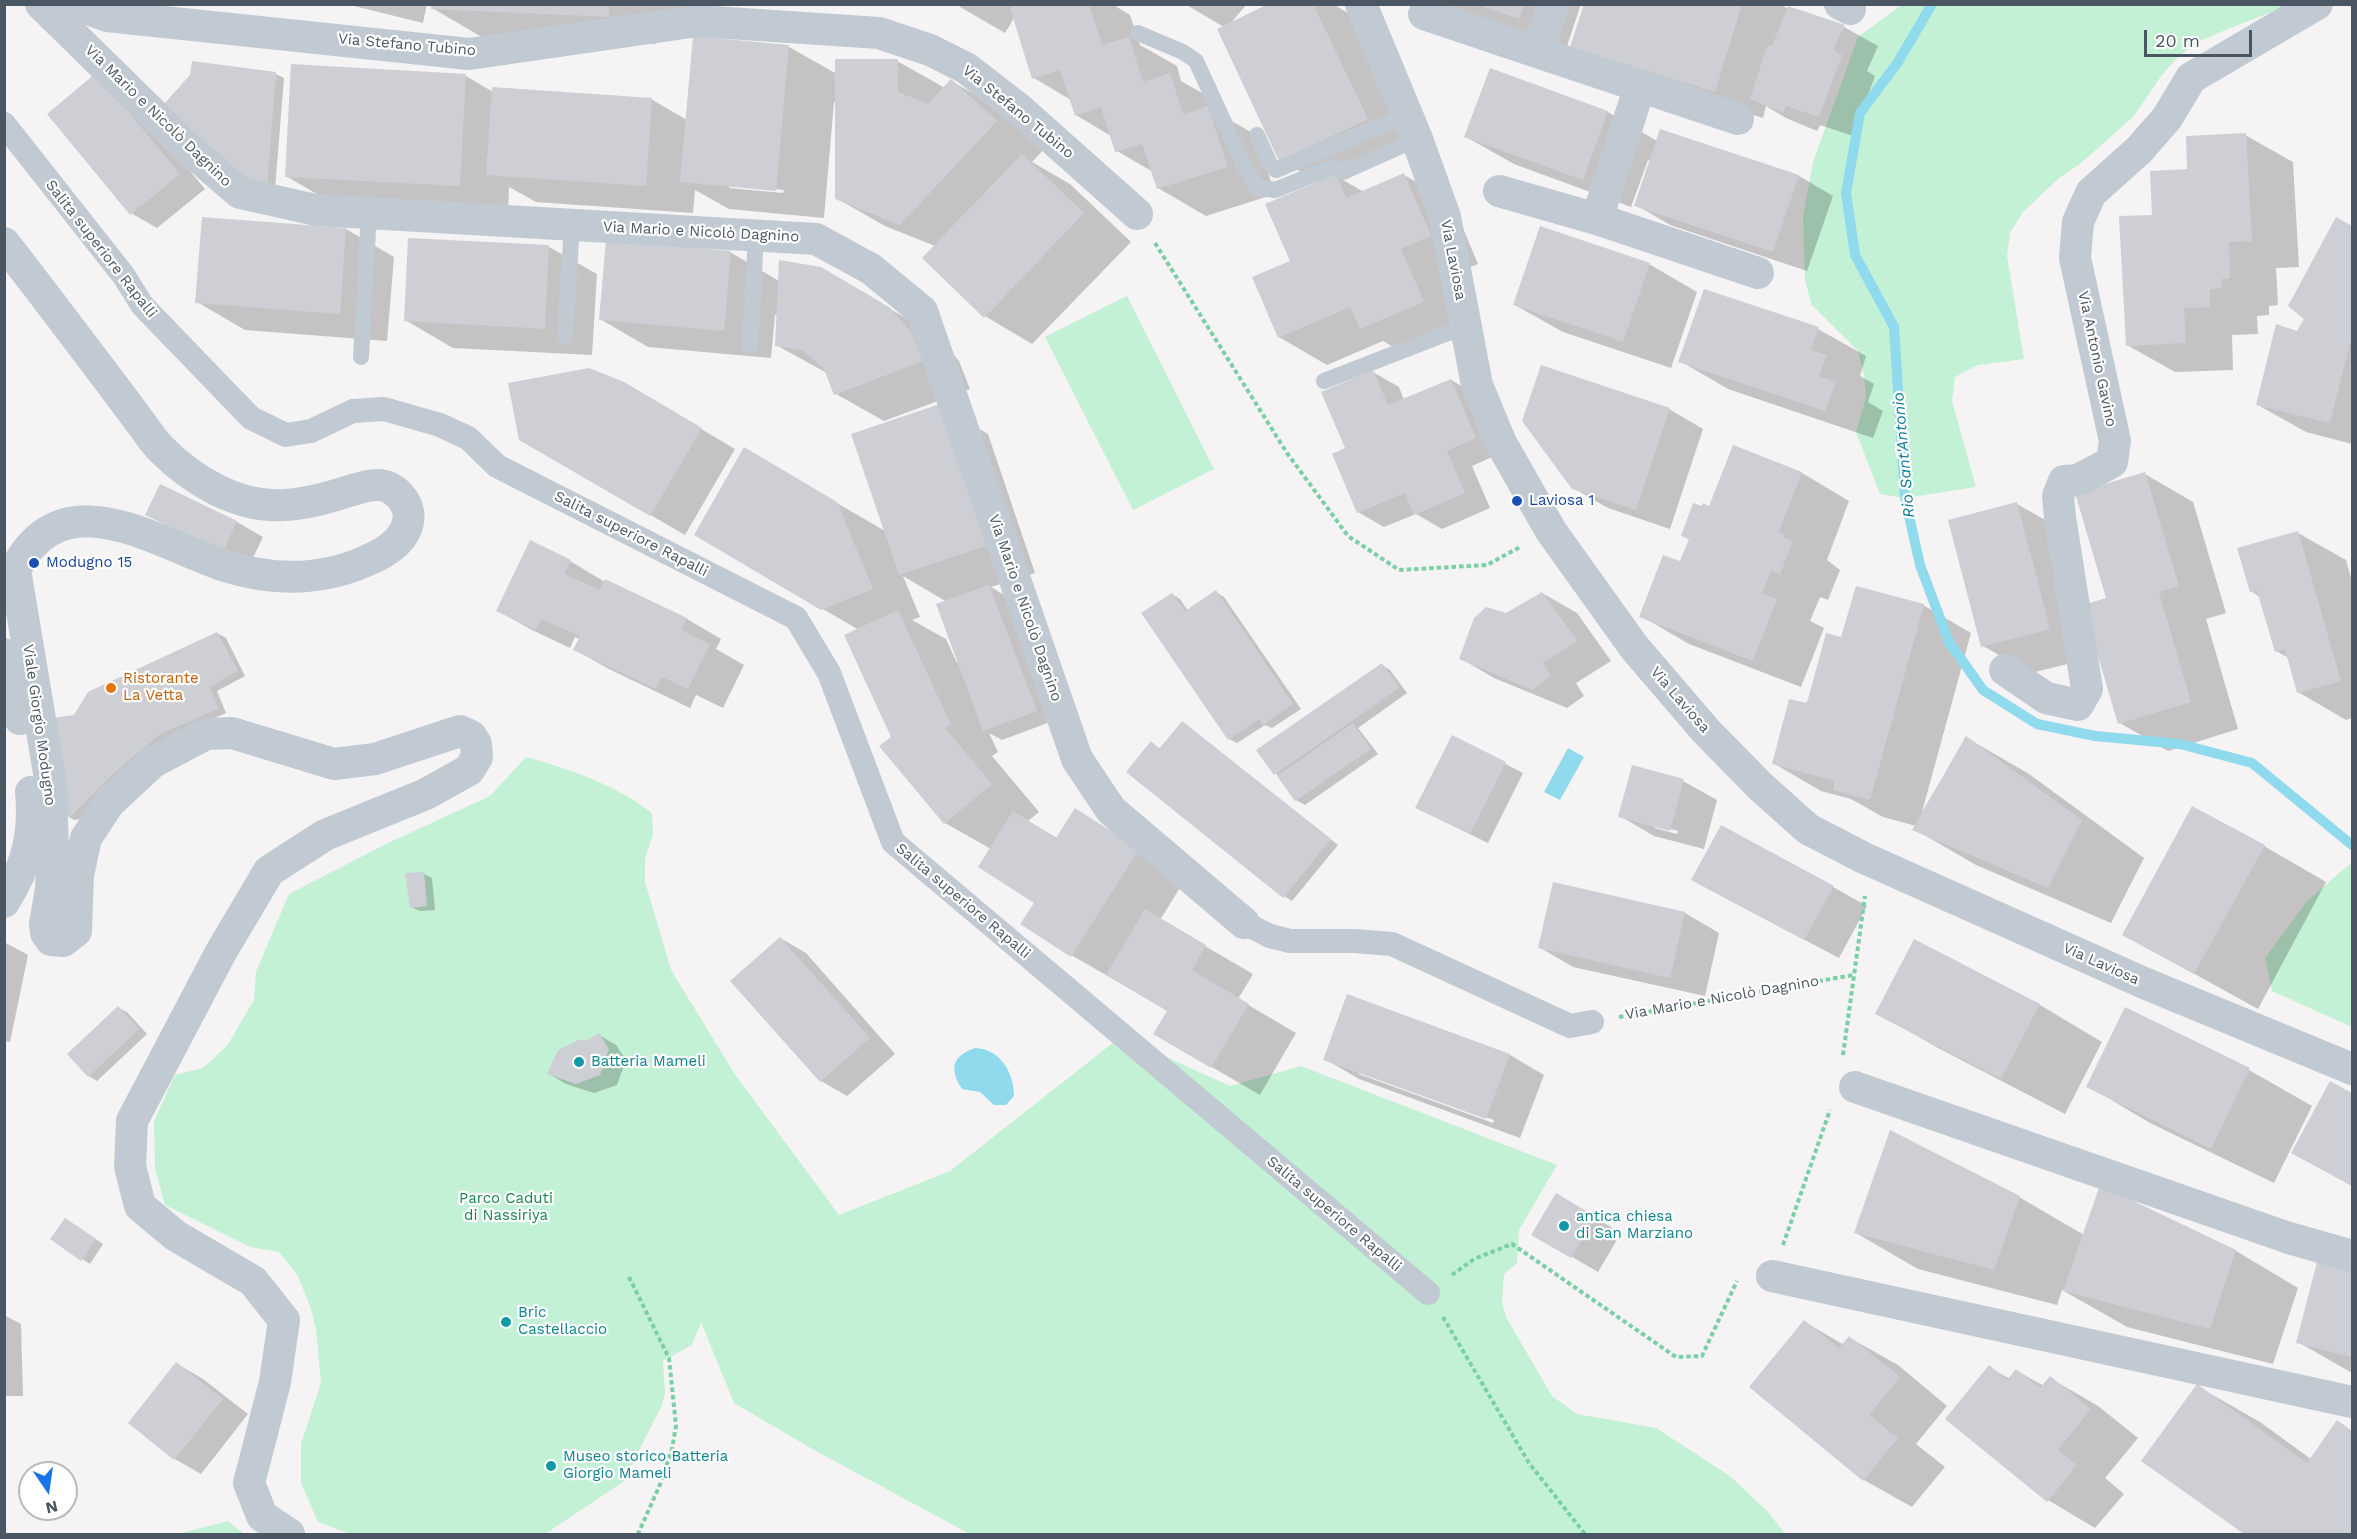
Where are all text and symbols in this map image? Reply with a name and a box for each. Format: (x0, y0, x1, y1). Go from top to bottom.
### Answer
scale bar (2147, 18, 2255, 56)
street label: Via Stefano Tubino (337, 30, 477, 60)
text: 20 m (2155, 30, 2200, 51)
street label: Via Mario e Nicolò Dagnino (81, 41, 235, 191)
street label: Via Stefano Tubino (959, 62, 1077, 162)
street label: Salita superiore Rapalli (42, 177, 160, 321)
street label: Via Mario e Nicolò Dagnino (602, 218, 800, 246)
street label: Via Laviosa (1436, 218, 1470, 302)
street label: Via Antonio Gavino (2074, 290, 2120, 428)
water label: Rio Sant'Antonio (1889, 391, 1919, 519)
street label: Salita superiore Rapalli (551, 487, 711, 581)
place label: Laviosa 1 (1529, 492, 1594, 510)
marker: Laviosa 1 (1510, 494, 1524, 508)
street label: Via Mario e Nicolò Dagnino (985, 512, 1065, 704)
place label: Modugno 15 (46, 554, 132, 572)
marker: Modugno 15 (27, 556, 41, 570)
street label: Viale Giorgio Modugno (19, 643, 59, 807)
street label: Via Laviosa (1646, 663, 1714, 737)
place label: Ristorante La Vetta (123, 670, 199, 705)
marker: Ristorante La Vetta (104, 681, 118, 695)
street label: Salita superiore Rapalli (892, 839, 1034, 963)
street label: Via Laviosa (2060, 939, 2142, 989)
street label: Via Mario e Nicolò Dagnino (1624, 972, 1820, 1024)
place label: Batteria Mameli (591, 1053, 706, 1071)
marker: Batteria Mameli (572, 1055, 586, 1069)
street label: Salita superiore Rapalli (1263, 1152, 1405, 1276)
park label: Parco Caduti di Nassiriya (459, 1190, 553, 1225)
place label: antica chiesa di San Marziano (1576, 1208, 1693, 1243)
marker: antica chiesa di San Marziano (1557, 1219, 1571, 1233)
place label: Bric Castellaccio (518, 1304, 607, 1339)
marker: Bric Castellaccio (499, 1315, 513, 1329)
place label: Museo storico Batteria Giorgio Mameli (563, 1448, 728, 1483)
marker: Museo storico Batteria Giorgio Mameli (544, 1459, 558, 1473)
north arrow (18, 1461, 78, 1521)
text: N (44, 1496, 60, 1518)

